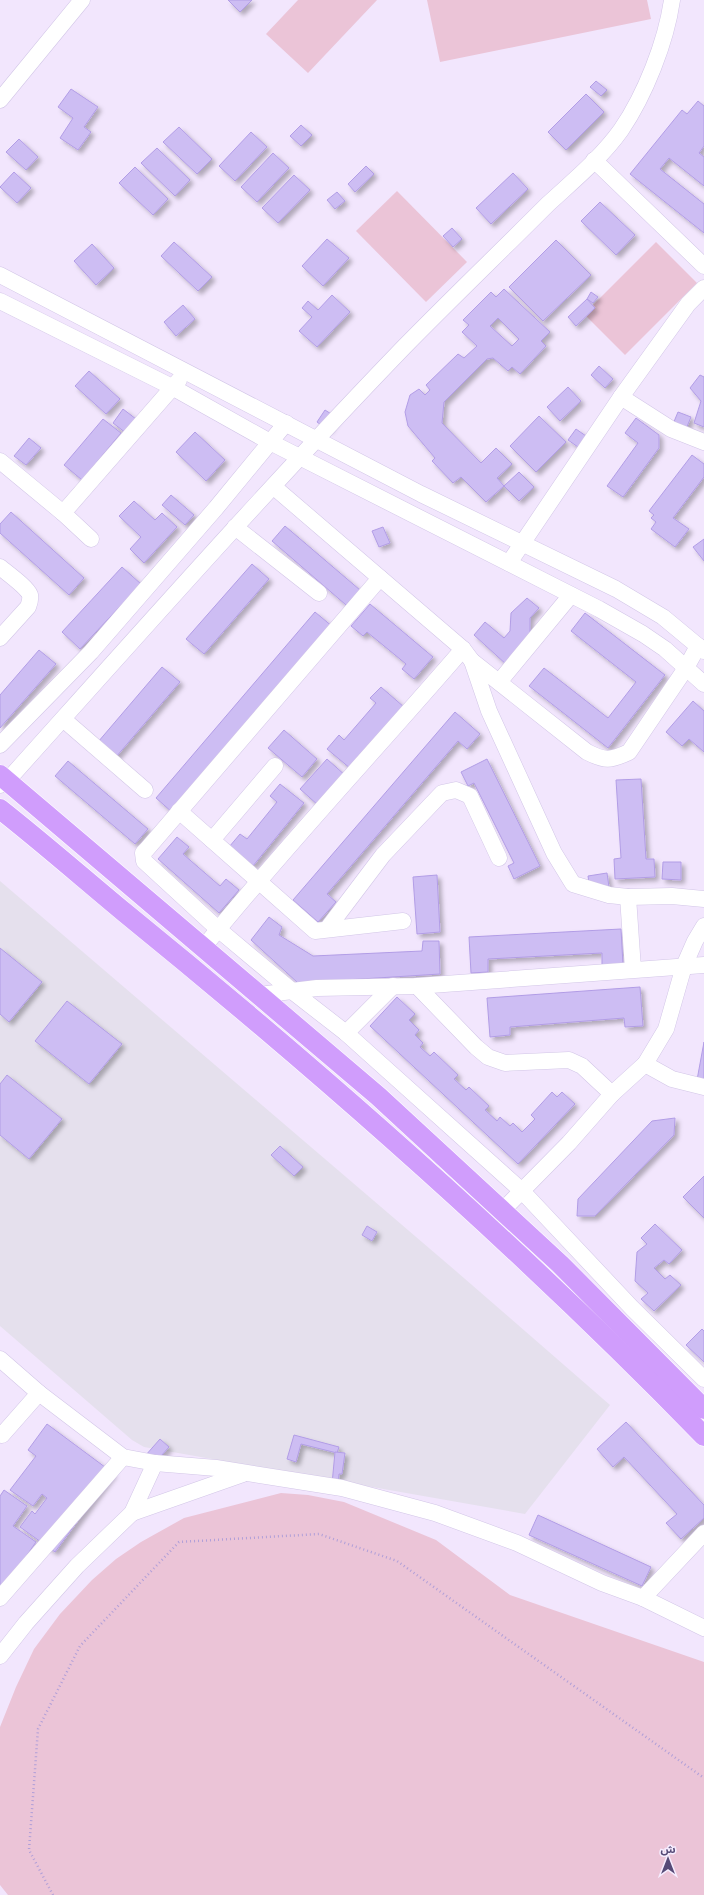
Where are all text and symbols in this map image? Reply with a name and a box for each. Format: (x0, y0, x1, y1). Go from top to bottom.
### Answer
north arrow (648, 1839, 688, 1879)
text: ش (660, 1842, 676, 1856)

